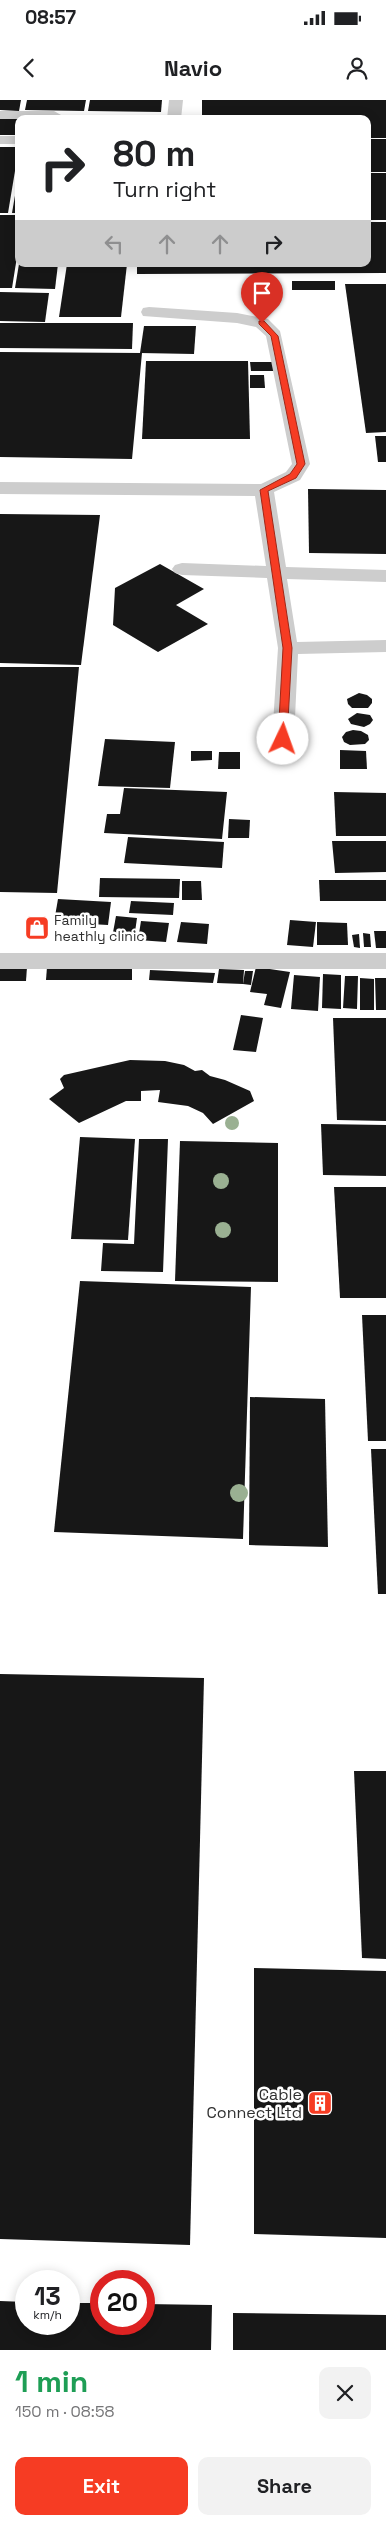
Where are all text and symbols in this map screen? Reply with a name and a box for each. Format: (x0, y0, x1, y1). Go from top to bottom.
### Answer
text: 08:57 (25, 5, 76, 30)
icon: back (15, 54, 43, 82)
text: Navio (164, 54, 222, 82)
icon: person (343, 54, 371, 82)
text: 80 m (113, 132, 195, 176)
icon: right (30, 135, 95, 200)
text: Turn right (113, 175, 216, 203)
icon: left (100, 230, 128, 258)
icon: ahead (153, 230, 181, 258)
icon: ahead (206, 230, 234, 258)
icon: right (259, 230, 287, 258)
pin (241, 272, 283, 323)
icon: arrive (248, 279, 276, 307)
position arrow (256, 712, 308, 764)
place label: Family heathly clinic (54, 911, 145, 945)
shop icon: Family heathly clinic (24, 915, 50, 941)
place label: Cable Connect Ltd (207, 2084, 302, 2123)
building icon: Cable Connect Ltd (307, 2090, 333, 2116)
speed limit sign: 20 (90, 2270, 155, 2335)
text: 13 (34, 2280, 61, 2312)
text: km/h (33, 2307, 62, 2323)
text: 1 min (15, 2362, 88, 2401)
button: close (319, 2367, 371, 2419)
text: 150 m · 08:58 (15, 2401, 114, 2422)
button: Exit (15, 2457, 188, 2515)
button: Share (198, 2457, 371, 2515)

